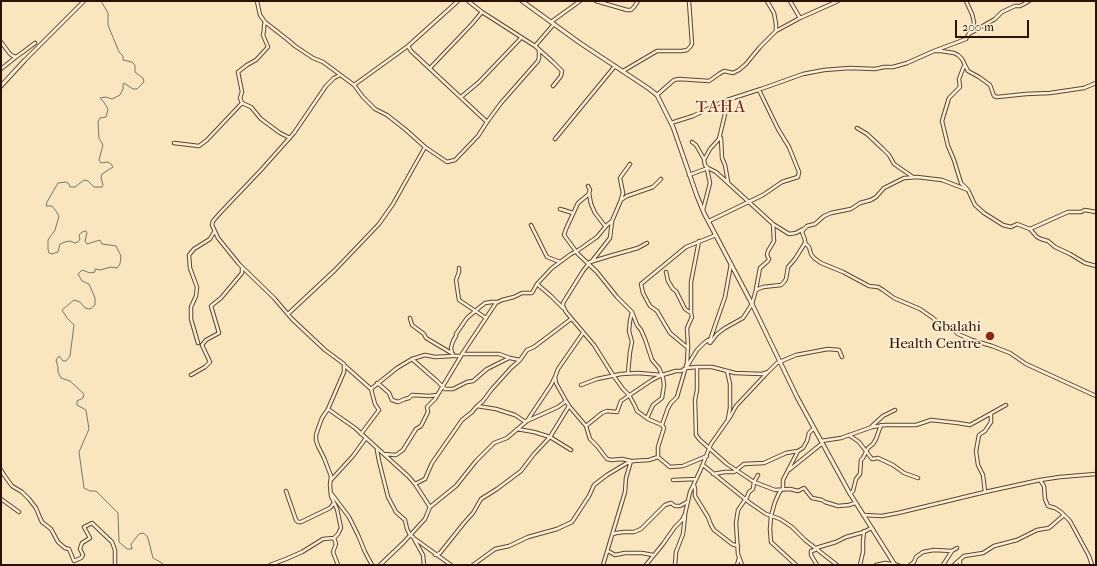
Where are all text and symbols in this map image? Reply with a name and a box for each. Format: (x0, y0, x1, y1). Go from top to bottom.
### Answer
scale bar (957, 12, 1031, 38)
text: 200 m (962, 20, 994, 34)
district label: TAHA (696, 98, 746, 118)
place label: Gbalahi Health Centre (889, 318, 981, 353)
marker: Gbalahi Health Centre (984, 330, 996, 342)

